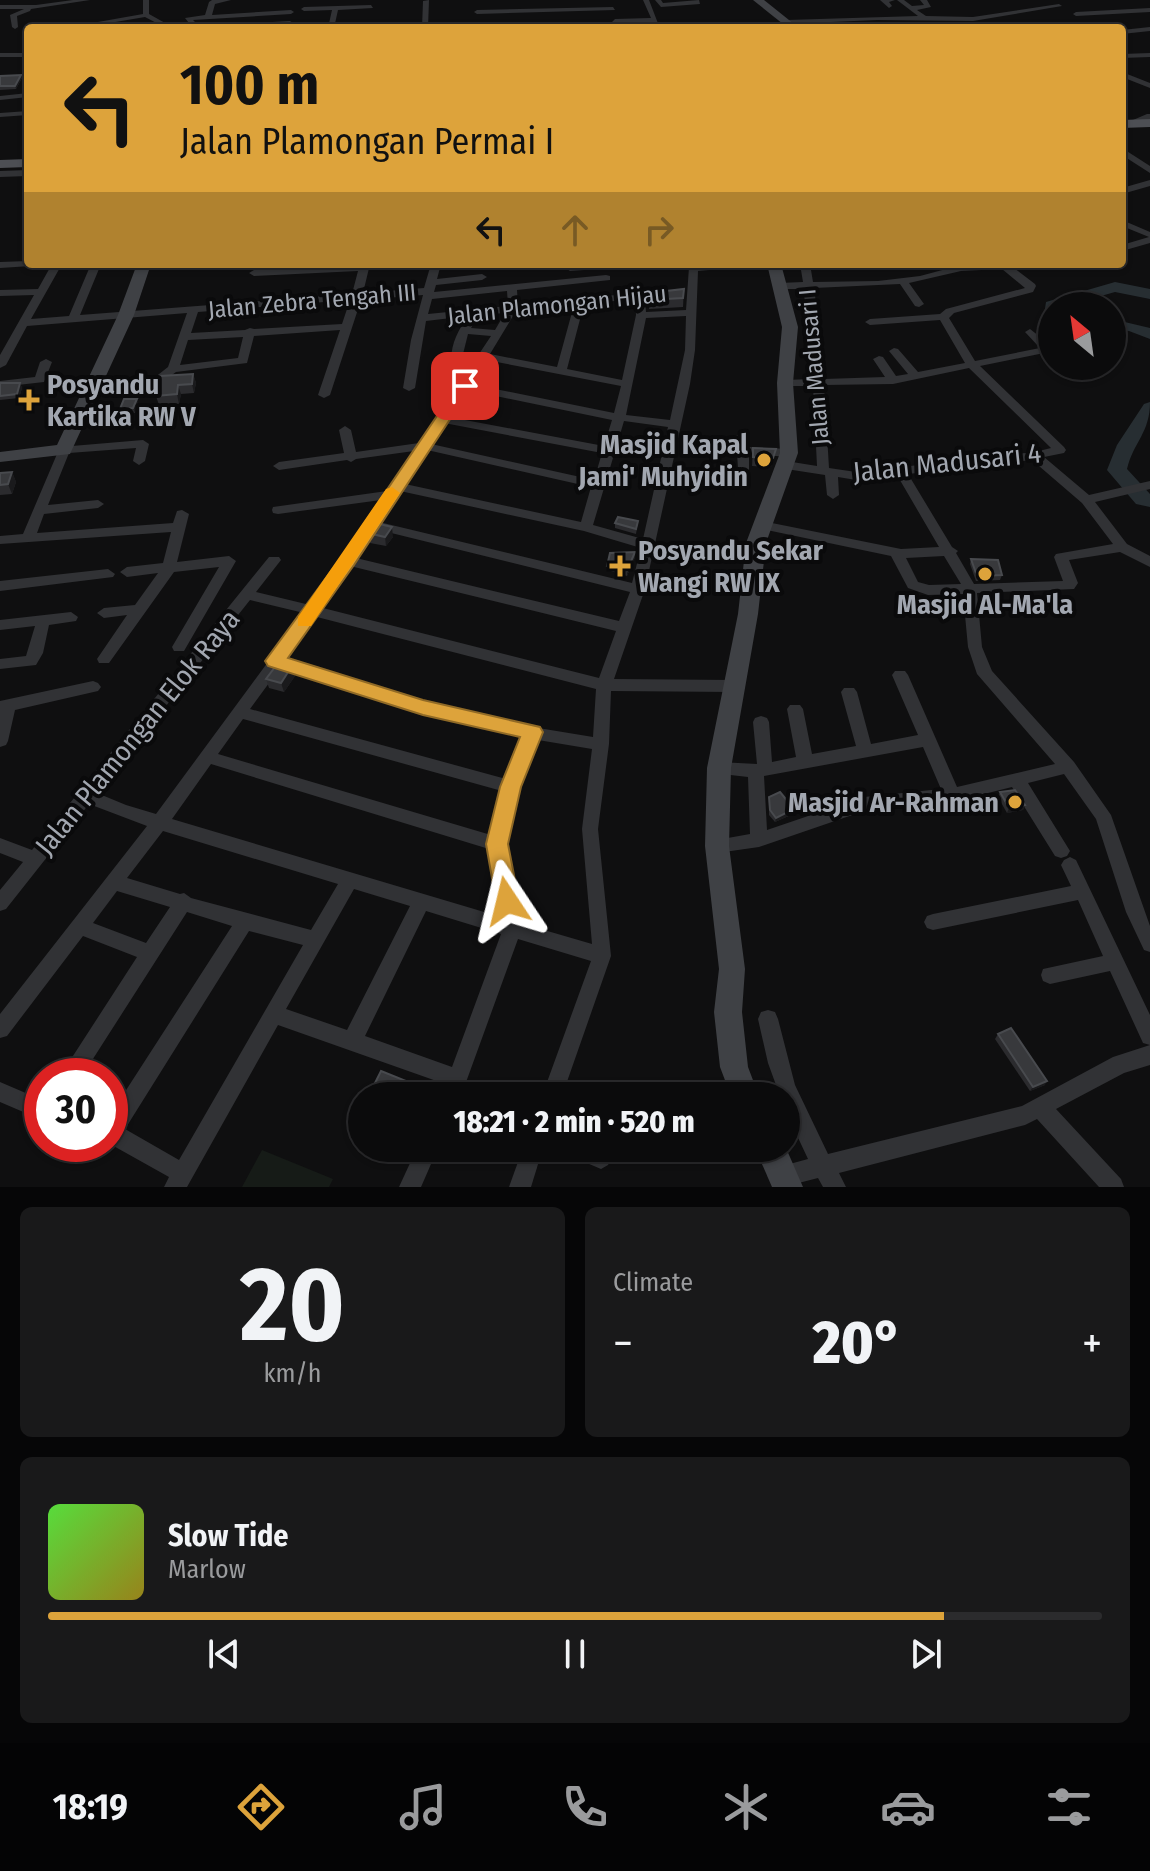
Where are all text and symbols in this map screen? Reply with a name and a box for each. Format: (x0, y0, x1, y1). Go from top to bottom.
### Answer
text: 100 m (180, 52, 319, 119)
icon: left (48, 56, 152, 160)
text: Jalan Plamongan Permai I (180, 120, 554, 164)
icon: left (469, 208, 513, 252)
icon: ahead (553, 208, 597, 252)
icon: right (637, 208, 681, 252)
street label: Jalan Zebra Tengah III (207, 278, 417, 324)
street label: Jalan Plamongan Hijau (446, 280, 668, 330)
street label: Jalan Madusari I (793, 288, 835, 446)
north arrow (1038, 292, 1126, 380)
map controls (1038, 292, 1126, 380)
pin (431, 352, 499, 420)
icon: arrive (443, 364, 487, 408)
place label: Posyandu Kartika RW V (47, 368, 197, 433)
marker: Posyandu Kartika RW V (18, 389, 40, 411)
place label: Masjid Kapal Jami' Muhyidin (577, 428, 748, 493)
street label: Jalan Madusari 4 (851, 436, 1043, 489)
marker: Masjid Kapal Jami' Muhyidin (755, 451, 773, 469)
place label: Posyandu Sekar Wangi RW IX (638, 534, 824, 599)
marker: Posyandu Sekar Wangi RW IX (609, 555, 631, 577)
marker: Masjid Al-Ma'la (976, 565, 994, 583)
place label: Masjid Al-Ma'la (897, 588, 1073, 621)
street label: Jalan Plamongan Elok Raya (28, 603, 247, 862)
place label: Masjid Ar-Rahman (788, 786, 999, 819)
marker: Masjid Ar-Rahman (1006, 793, 1024, 811)
position arrow (465, 859, 549, 943)
speed limit sign: 30 (24, 1058, 128, 1162)
text: 18:21 · 2 min · 520 m (453, 1104, 695, 1140)
text: 20 (240, 1243, 345, 1368)
text: Climate (613, 1267, 693, 1298)
text: 20° (813, 1307, 902, 1379)
text: − (613, 1317, 633, 1370)
text: + (1082, 1317, 1102, 1370)
text: km/h (264, 1358, 321, 1389)
text: Slow Tide (168, 1518, 289, 1554)
text: Marlow (168, 1554, 246, 1585)
icon: previous (202, 1632, 246, 1676)
icon: pause (553, 1632, 597, 1676)
icon: next (904, 1632, 948, 1676)
icon: directions (233, 1779, 289, 1835)
icon: music (395, 1779, 451, 1835)
icon: phone (557, 1779, 613, 1835)
icon: climate (718, 1779, 774, 1835)
icon: car (880, 1779, 936, 1835)
icon: filters (1041, 1779, 1097, 1835)
text: 18:19 (53, 1785, 128, 1829)

